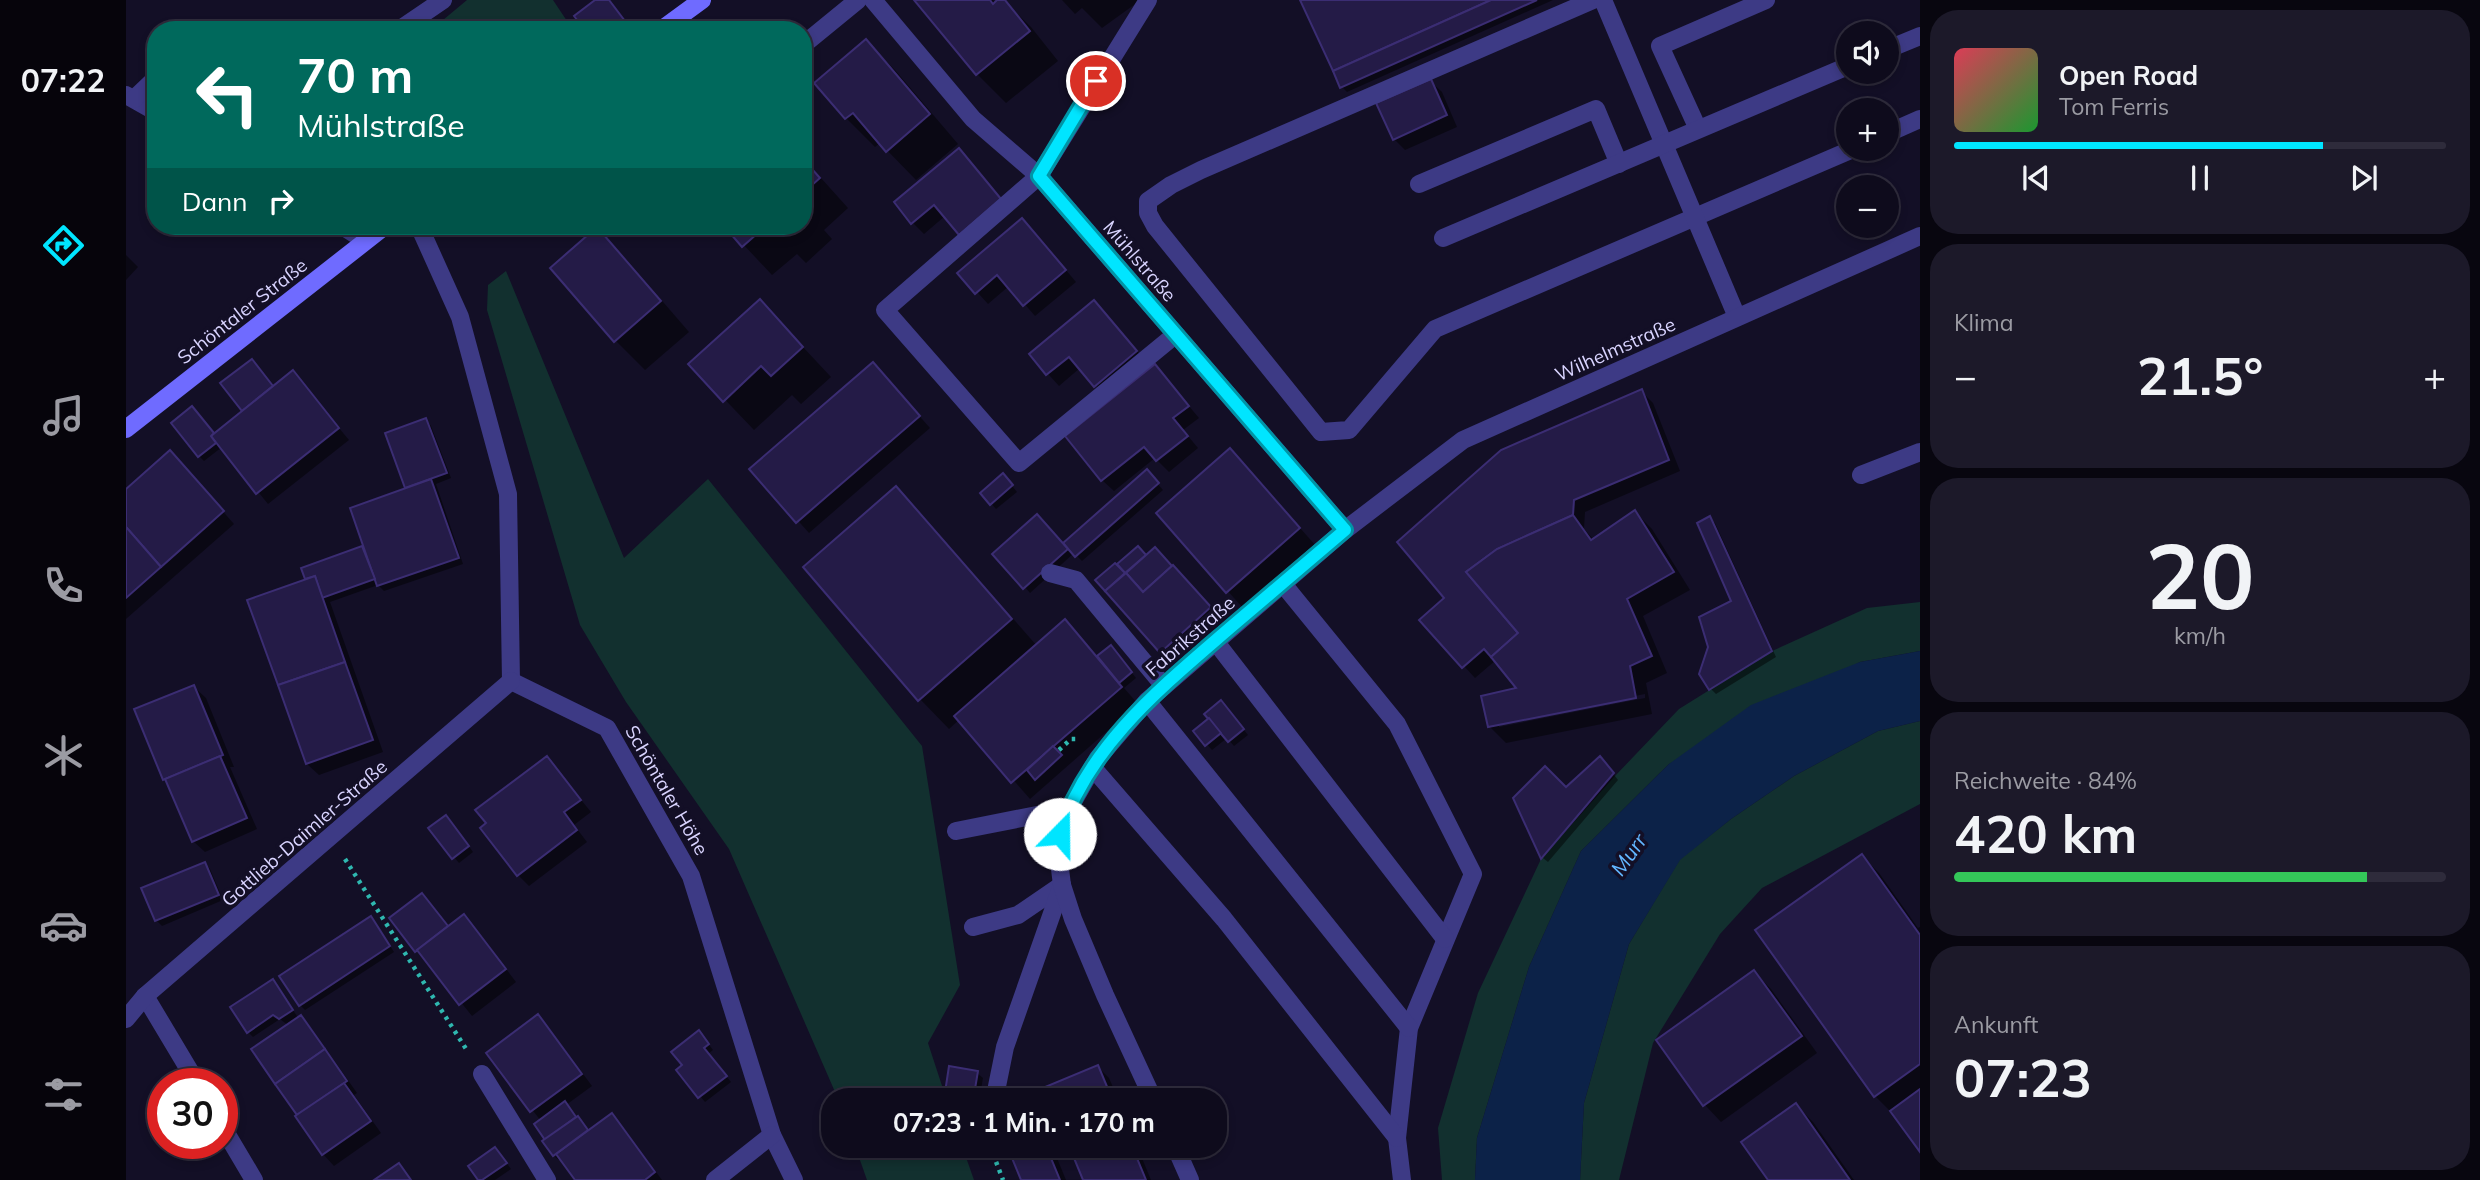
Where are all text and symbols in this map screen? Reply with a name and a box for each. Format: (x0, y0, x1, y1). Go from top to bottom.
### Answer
map controls (1836, 21, 1899, 238)
button: sound (1836, 21, 1899, 84)
text: 70 m (297, 44, 413, 105)
icon: left (182, 49, 273, 140)
pin (1066, 51, 1126, 111)
text: Open Road (2059, 59, 2198, 92)
text: 07:22 (21, 60, 105, 100)
icon: arrive (1077, 62, 1115, 100)
text: Tom Ferris (2059, 92, 2169, 121)
button: + (1836, 98, 1899, 161)
text: Mühlstraße (297, 105, 465, 145)
icon: previous (2017, 159, 2055, 197)
icon: pause (2181, 159, 2219, 197)
icon: next (2345, 159, 2383, 197)
button: − (1836, 175, 1899, 238)
icon: right (262, 182, 300, 220)
text: Dann (182, 185, 248, 218)
street label: Mühlstraße (1098, 216, 1182, 306)
icon: directions (39, 221, 88, 270)
street label: Schöntaler Straße (172, 253, 312, 369)
text: Klima (1954, 308, 2014, 337)
street label: Wilhelmstraße (1551, 312, 1679, 386)
text: 21.5° (2137, 343, 2263, 408)
text: − (1954, 352, 1977, 400)
text: + (2423, 352, 2446, 400)
icon: music (39, 391, 88, 440)
text: 20 (2145, 518, 2255, 632)
icon: phone (39, 561, 88, 610)
street label: Fabrikstraße (1140, 591, 1240, 681)
text: km/h (2174, 621, 2226, 650)
street label: Schöntaler Höhe (620, 721, 714, 859)
icon: climate (39, 731, 88, 780)
street label: Gottlieb-Daimler-Straße (216, 754, 392, 912)
text: Reichweite · 84% (1954, 766, 2137, 795)
position arrow (1023, 797, 1097, 871)
text: 420 km (1954, 801, 2137, 866)
water label: Murr (1605, 827, 1653, 880)
icon: car (39, 901, 88, 950)
text: Ankunft (1954, 1010, 2038, 1039)
text: 07:23 (1954, 1045, 2092, 1110)
speed limit sign: 30 (147, 1068, 238, 1159)
icon: filters (39, 1070, 88, 1119)
text: 07:23 · 1 Min. · 170 m (893, 1106, 1155, 1139)

